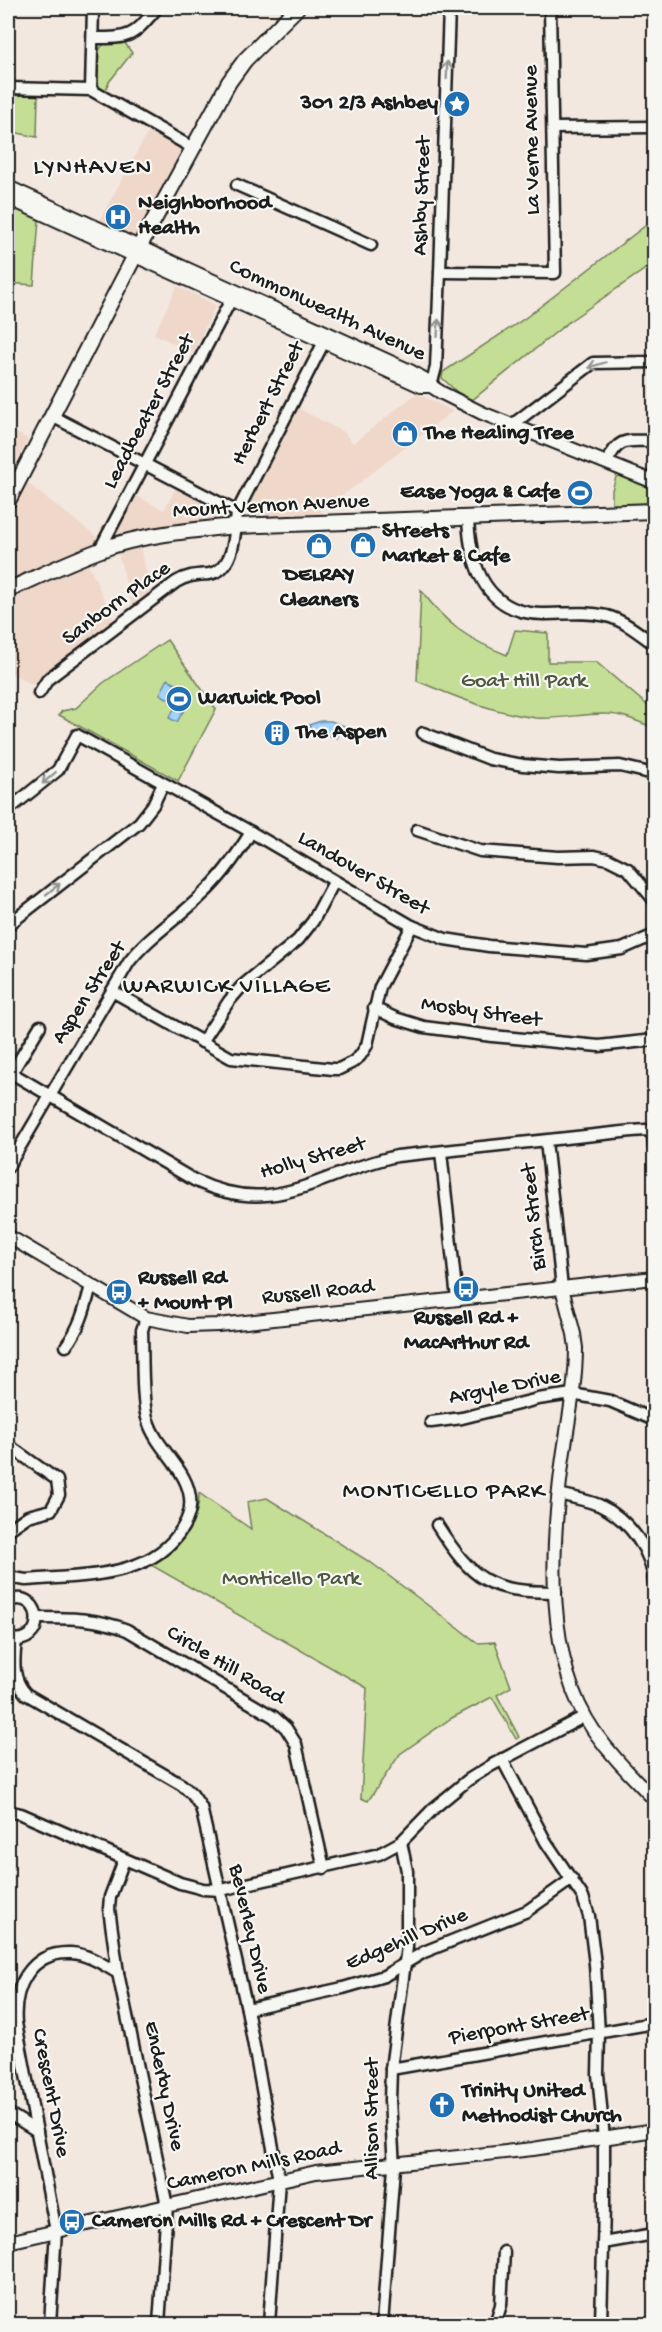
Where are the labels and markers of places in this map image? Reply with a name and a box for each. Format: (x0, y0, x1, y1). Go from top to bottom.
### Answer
place icon: 301 2/3 Ashbey (442, 89, 472, 119)
place label: 301 2/3 Ashbey (300, 91, 438, 117)
place label: Neighborhood Health (138, 191, 273, 242)
hospital icon: Neighborhood Health (103, 202, 133, 232)
shop icon: The Healing Tree (390, 419, 420, 449)
place label: The Healing Tree (422, 421, 574, 447)
sports icon: Ease Yoga & Cafe (565, 478, 595, 508)
place label: Ease Yoga & Cafe (400, 480, 561, 506)
place label: Streets Market & Cafe (382, 519, 511, 570)
shop icon: Streets Market & Cafe (348, 530, 378, 560)
shop icon: DELRAY Cleaners (304, 531, 334, 561)
place label: DELRAY Cleaners (279, 563, 360, 614)
sports icon: Warwick Pool (164, 684, 194, 714)
place label: Warwick Pool (197, 686, 321, 712)
building icon: The Aspen (262, 718, 292, 748)
place label: The Aspen (294, 720, 387, 746)
place label: Russell Rd + Mount Pl (137, 1266, 233, 1317)
bus stop icon: Russell Rd + MacArthur Rd (451, 1274, 481, 1304)
bus stop icon: Russell Rd + Mount Pl (104, 1277, 134, 1307)
place label: Russell Rd + MacArthur Rd (404, 1306, 530, 1357)
place label: Trinity United Methodist Church (460, 2079, 622, 2130)
church icon: Trinity United Methodist Church (427, 2090, 457, 2120)
bus stop icon: Cameron Mills Rd + Crescent Dr (57, 2207, 87, 2237)
place label: Cameron Mills Rd + Crescent Dr (91, 2209, 374, 2235)

